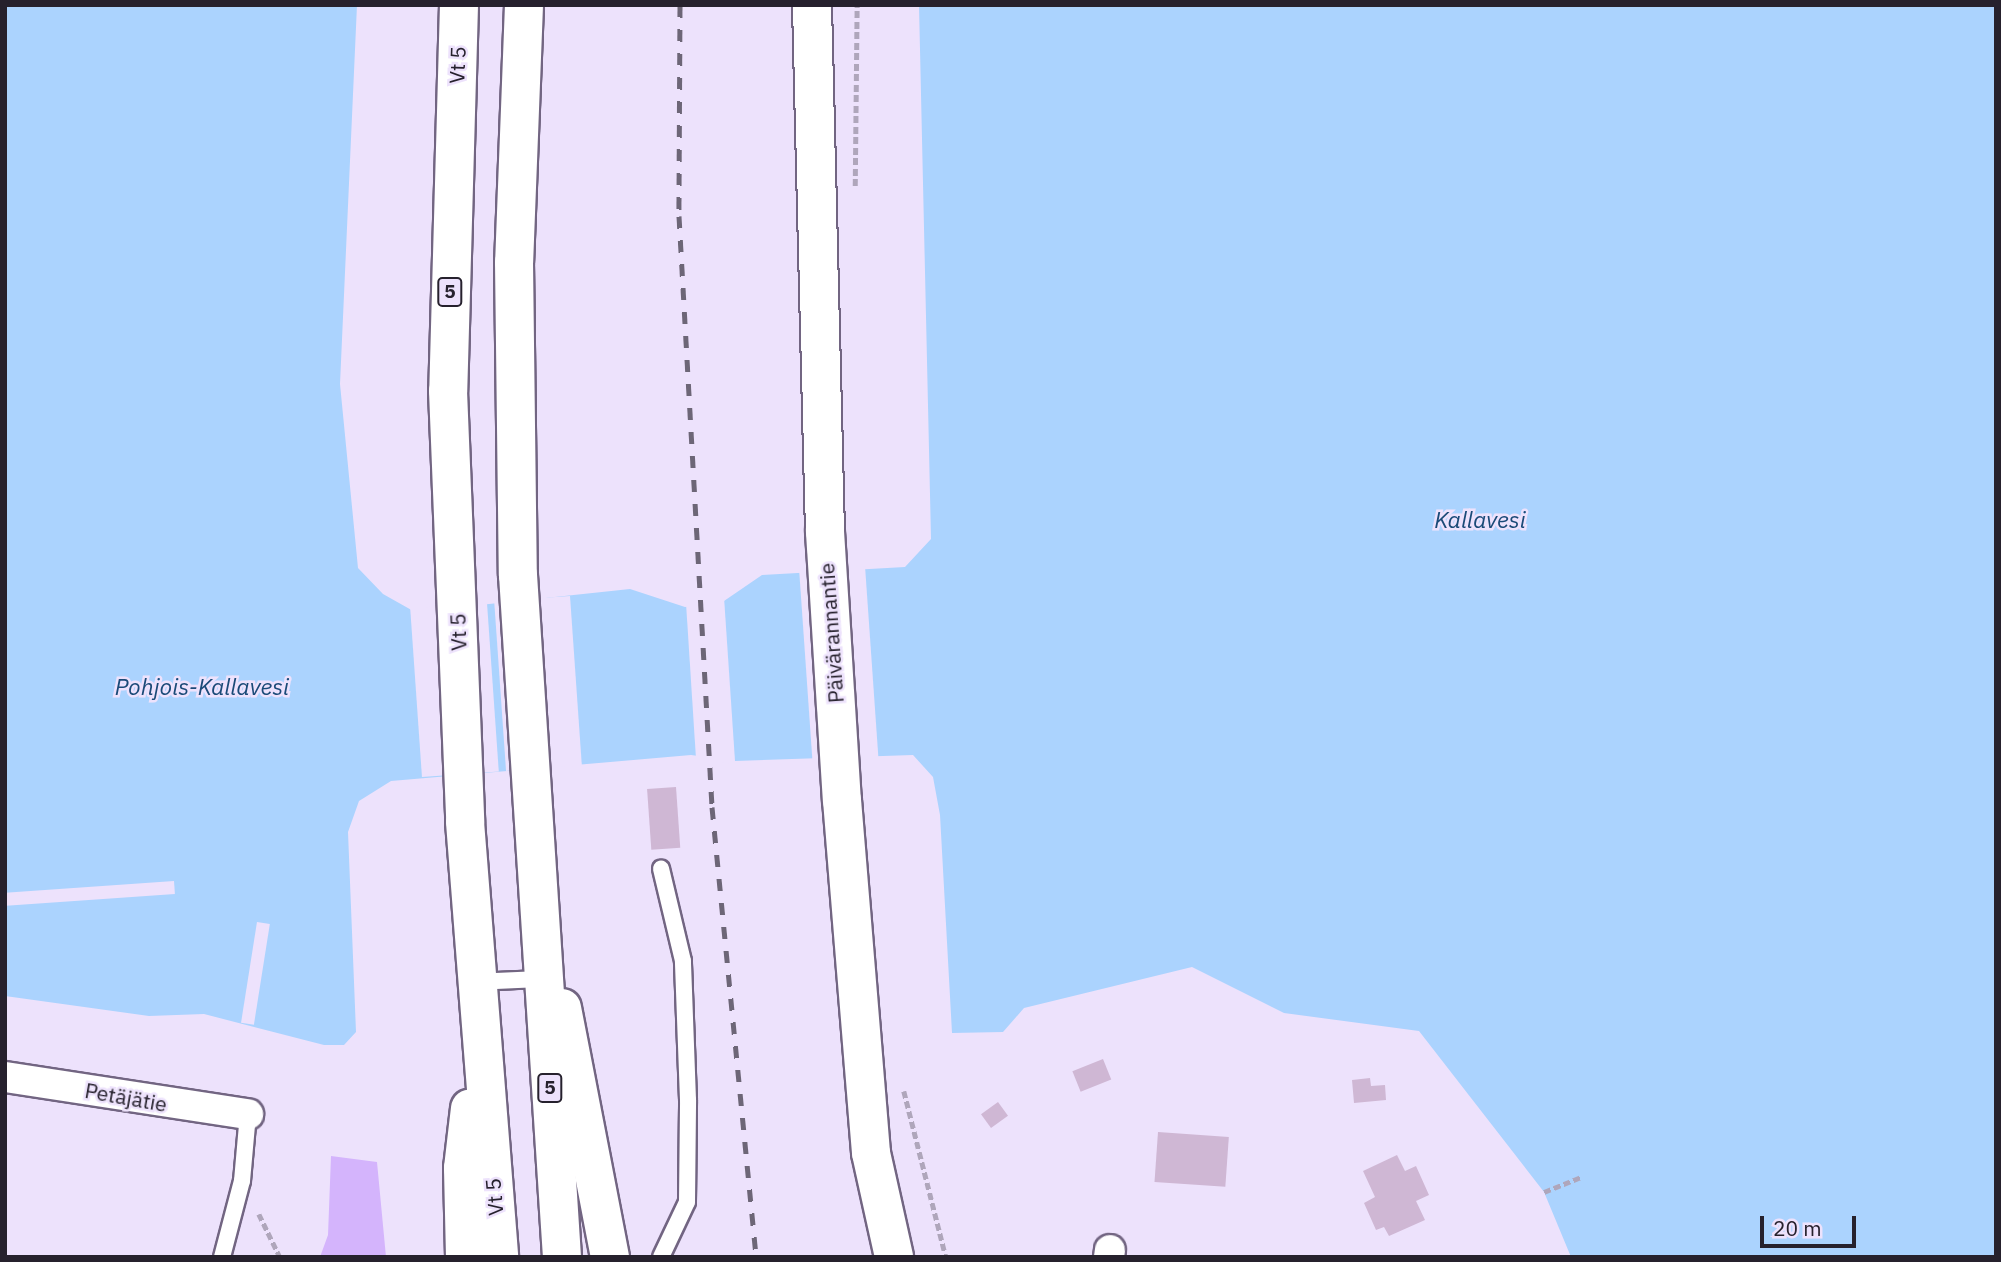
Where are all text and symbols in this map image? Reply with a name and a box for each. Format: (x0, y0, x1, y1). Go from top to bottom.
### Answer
street label: Vt 5 (444, 46, 470, 84)
road number: 5 (436, 276, 464, 308)
water label: Kallavesi (1434, 505, 1526, 533)
street label: Päivärannantie (814, 562, 848, 704)
street label: Vt 5 (445, 613, 471, 651)
water label: Pohjois-Kallavesi (115, 672, 289, 700)
road number: 5 (536, 1072, 564, 1104)
street label: Petäjätie (83, 1077, 169, 1117)
street label: Vt 5 (480, 1177, 508, 1217)
scale bar (1763, 1202, 1859, 1246)
text: 20 m (1773, 1214, 1822, 1242)

